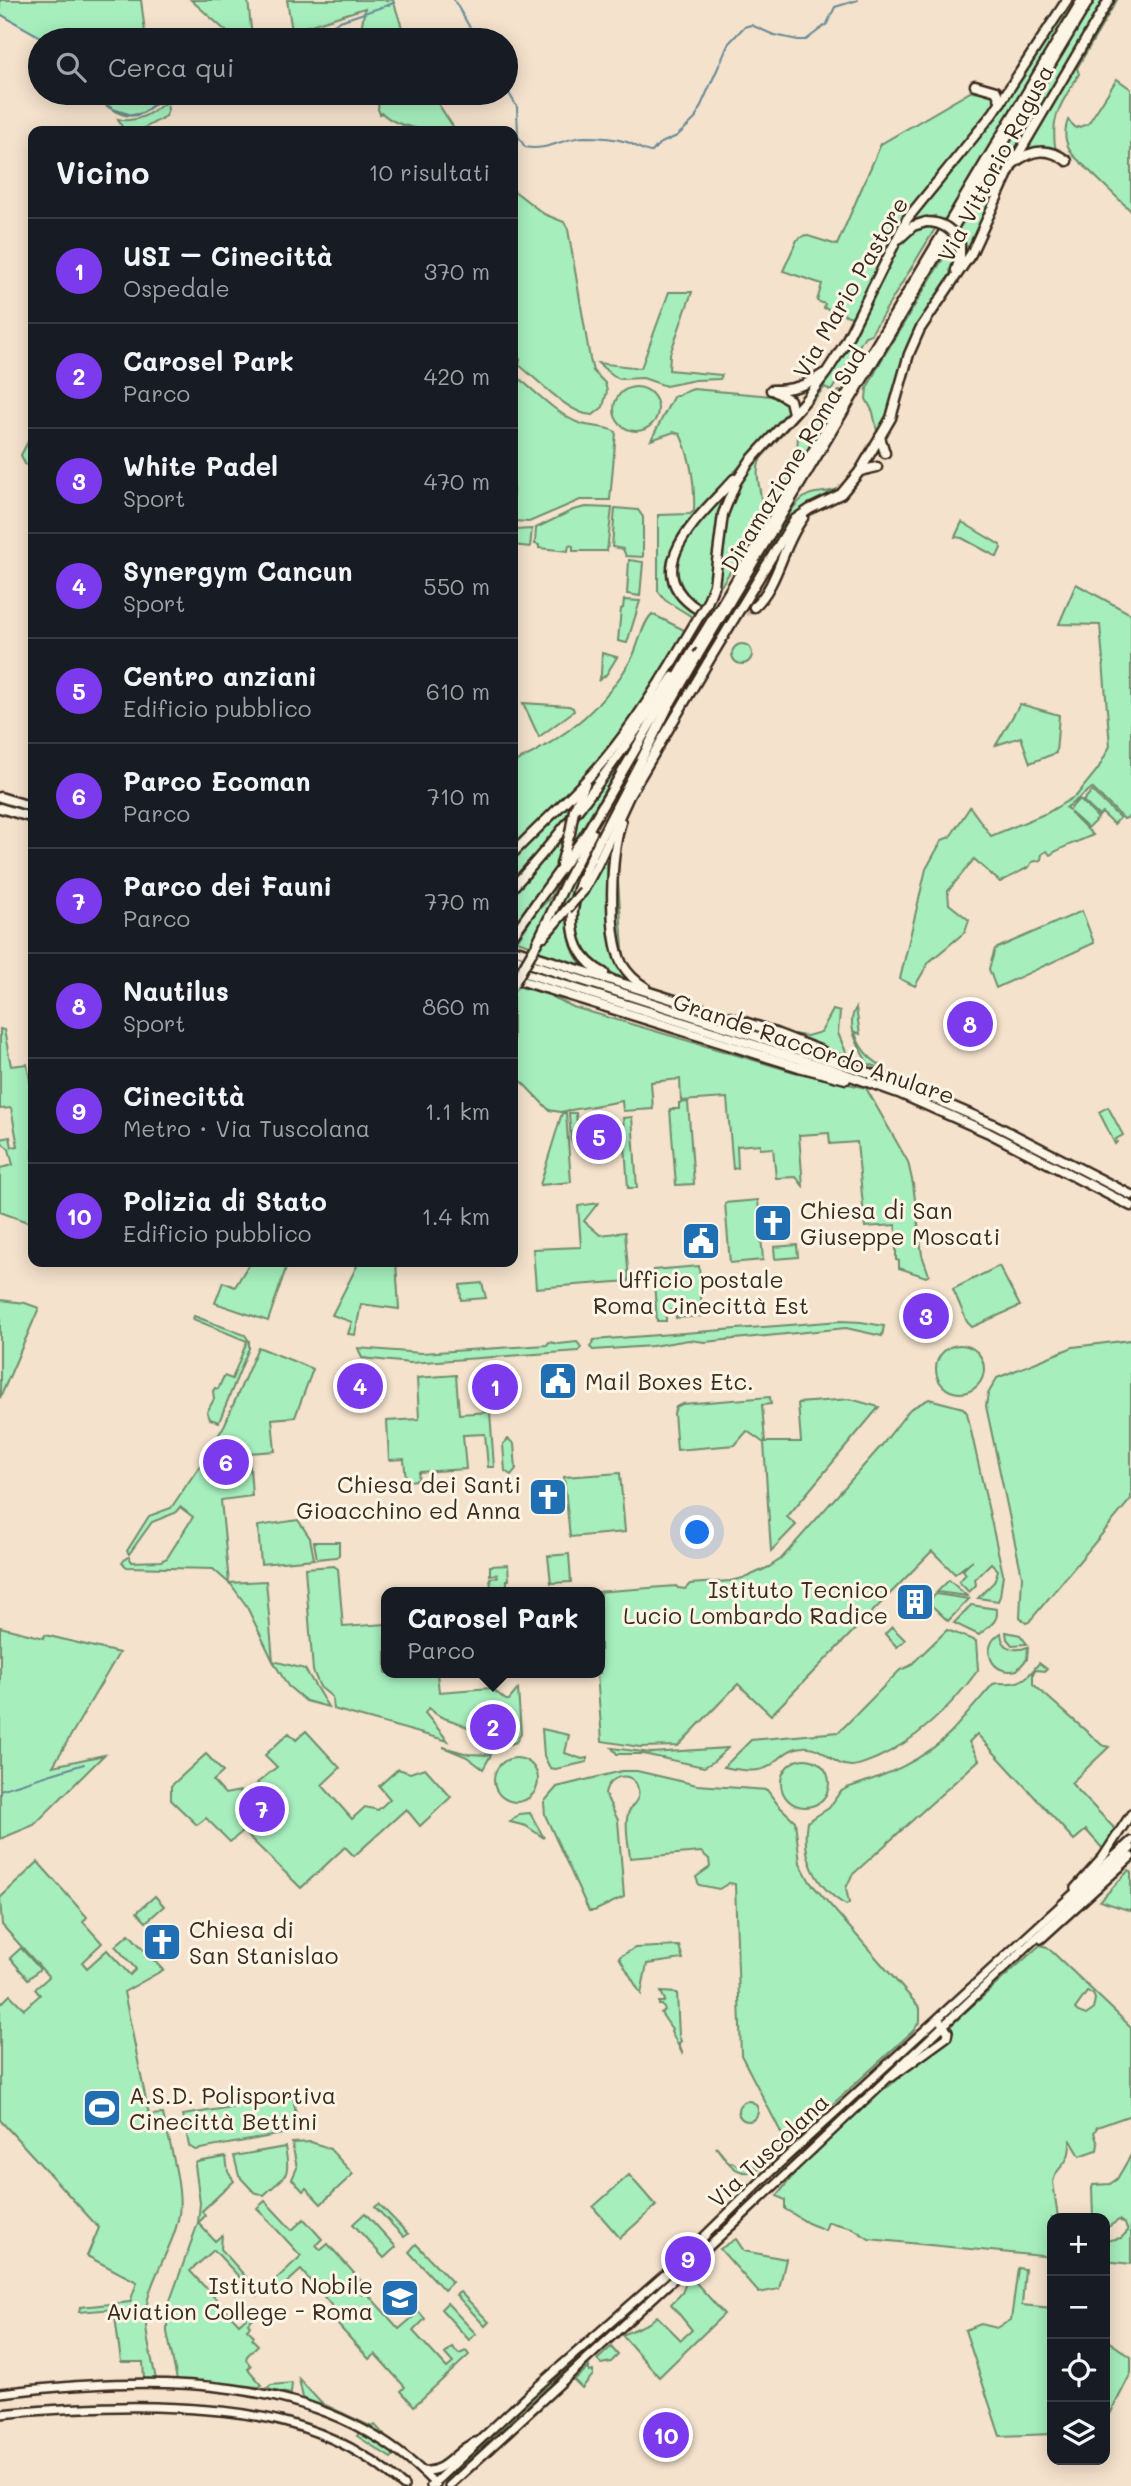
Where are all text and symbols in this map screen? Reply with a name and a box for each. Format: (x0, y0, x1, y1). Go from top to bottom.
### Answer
search box (28, 28, 518, 105)
icon: search (52, 48, 90, 86)
text: Cerca qui (108, 50, 234, 84)
street label: Via Vittorio Ragusa (930, 59, 1060, 267)
text: Vicino (56, 152, 150, 192)
text: 10 risultati (368, 157, 490, 187)
street label: Via Mario Pastore (786, 191, 914, 383)
text: USI – Cinecittà (123, 239, 333, 273)
text: 1 (74, 256, 84, 286)
text: 370 m (424, 256, 490, 286)
text: Ospedale (123, 273, 230, 303)
street label: Diramazione Roma Sud (714, 341, 872, 577)
text: Carosel Park (123, 344, 294, 378)
text: 2 (73, 361, 85, 391)
text: 420 m (424, 361, 490, 391)
text: Parco (123, 378, 190, 408)
text: White Padel (123, 449, 278, 483)
text: 3 (72, 466, 86, 496)
text: 470 m (424, 466, 490, 496)
text: Sport (123, 483, 185, 513)
text: Synergym Cancun (123, 554, 352, 588)
text: 4 (72, 571, 86, 601)
text: 550 m (423, 571, 490, 601)
text: Sport (123, 588, 185, 618)
text: Centro anziani (123, 659, 317, 693)
text: 5 (72, 676, 86, 706)
text: 610 m (426, 676, 490, 706)
text: Edificio pubblico (123, 693, 311, 723)
text: Parco Ecoman (123, 764, 310, 798)
text: 6 (72, 781, 86, 811)
text: 710 m (427, 781, 490, 811)
text: Parco (123, 798, 190, 828)
text: Parco dei Fauni (123, 869, 332, 903)
text: 7 (73, 886, 85, 916)
text: 770 m (425, 886, 490, 916)
text: Parco (123, 903, 190, 933)
text: Nautilus (123, 974, 229, 1008)
street label: Grande Raccordo Anulare (669, 986, 959, 1110)
text: 8 (72, 991, 86, 1021)
text: 860 m (422, 991, 490, 1021)
pin: 8 (947, 998, 993, 1050)
text: Sport (123, 1008, 185, 1038)
text: Cinecittà (123, 1079, 245, 1113)
text: 9 (72, 1096, 86, 1126)
text: 1.1 km (425, 1096, 490, 1126)
pin: 5 (576, 1111, 622, 1163)
text: Metro · Via Tuscolana (123, 1113, 370, 1143)
text: Polizia di Stato (123, 1184, 327, 1218)
place label: Chiesa di San Giuseppe Moscati (800, 1195, 1000, 1251)
text: 10 (67, 1201, 91, 1231)
text: 1.4 km (422, 1201, 490, 1231)
church icon: Chiesa di San Giuseppe Moscati (752, 1202, 794, 1244)
text: Edificio pubblico (123, 1218, 311, 1248)
public building icon: Ufficio postale Roma Cinecittà Est (680, 1220, 722, 1262)
place label: Ufficio postale Roma Cinecittà Est (593, 1264, 809, 1320)
pin: 3 (903, 1290, 949, 1342)
pin: 4 (337, 1360, 383, 1412)
public building icon: Mail Boxes Etc. (537, 1360, 579, 1402)
pin: 1 (472, 1361, 518, 1413)
place label: Mail Boxes Etc. (585, 1366, 754, 1396)
pin: 6 (203, 1436, 249, 1488)
place label: Chiesa dei Santi Gioacchino ed Anna (296, 1469, 521, 1525)
church icon: Chiesa dei Santi Gioacchino ed Anna (527, 1476, 569, 1518)
your location (680, 1515, 714, 1549)
place label: Istituto Tecnico Lucio Lombardo Radice (623, 1574, 888, 1630)
building icon: Istituto Tecnico Lucio Lombardo Radice (894, 1581, 936, 1623)
popup (381, 1587, 605, 1678)
text: Carosel Park (408, 1601, 578, 1635)
text: Parco (408, 1635, 475, 1665)
pin: 2 (470, 1701, 516, 1753)
pin: 7 (239, 1783, 285, 1835)
place label: Chiesa di San Stanislao (189, 1914, 338, 1970)
church icon: Chiesa di San Stanislao (141, 1921, 183, 1963)
place label: A.S.D. Polisportiva Cinecittà Bettini (129, 2080, 336, 2136)
street label: Via Tuscolana (701, 2086, 835, 2214)
sports icon: A.S.D. Polisportiva Cinecittà Bettini (81, 2087, 123, 2129)
map controls (1047, 2213, 1110, 2465)
button: + (1047, 2213, 1110, 2276)
pin: 9 (665, 2233, 711, 2285)
place label: Istituto Nobile Aviation College - Roma (106, 2270, 373, 2326)
button: − (1047, 2276, 1110, 2339)
school or university icon: Istituto Nobile Aviation College - Roma (379, 2277, 421, 2319)
button: locate (1047, 2339, 1110, 2402)
button: layers (1047, 2402, 1110, 2465)
pin: 10 (643, 2409, 689, 2461)

